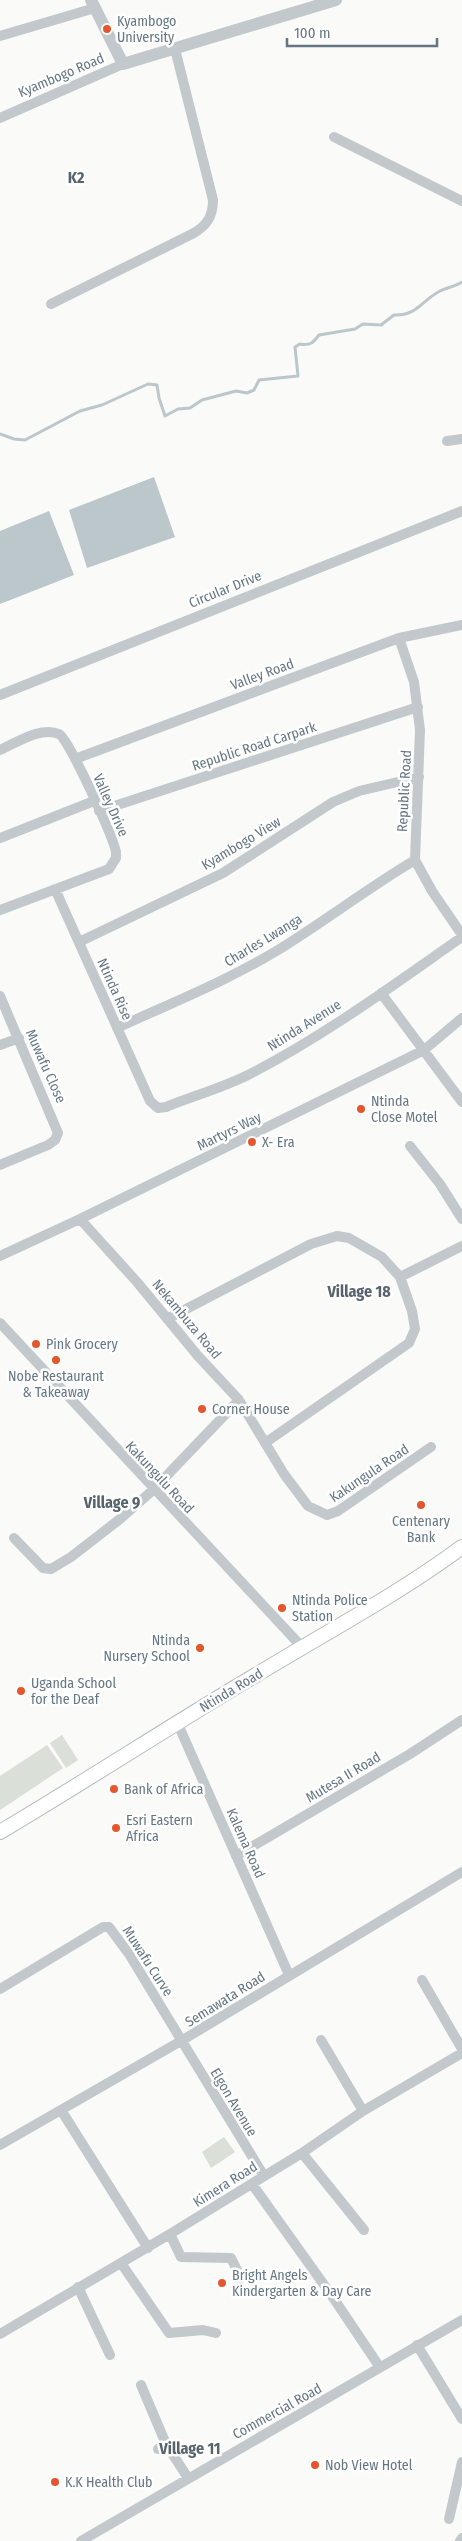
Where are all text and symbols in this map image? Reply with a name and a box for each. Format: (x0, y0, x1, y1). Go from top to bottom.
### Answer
place label: Kyambogo University (117, 13, 177, 46)
scale bar (287, 15, 437, 47)
marker: Kyambogo University (101, 23, 113, 35)
text: 100 m (294, 24, 331, 42)
street label: Kyambogo Road (16, 50, 107, 101)
district label: K2 (68, 168, 85, 187)
street label: Circular Drive (186, 567, 264, 612)
street label: Valley Road (228, 655, 296, 694)
street label: Republic Road Carpark (190, 718, 319, 775)
street label: Republic Road (394, 750, 415, 832)
street label: Valley Drive (89, 771, 132, 839)
street label: Kyambogo View (199, 813, 284, 874)
street label: Charles Lwanga (221, 910, 305, 970)
street label: Ntinda Rise (93, 956, 136, 1023)
street label: Ntinda Avenue (264, 996, 344, 1055)
street label: Muwafu Close (22, 1027, 69, 1106)
place label: Ntinda Close Motel (371, 1093, 438, 1126)
marker: Ntinda Close Motel (355, 1103, 367, 1115)
street label: Martyrs Way (194, 1108, 265, 1154)
place label: X- Era (262, 1134, 295, 1151)
marker: X- Era (246, 1136, 258, 1148)
street label: Nekambuza Road (148, 1276, 225, 1363)
district label: Village 18 (326, 1282, 391, 1301)
place label: Pink Grocery (46, 1336, 118, 1353)
marker: Pink Grocery (30, 1338, 42, 1350)
marker: Nobe Restaurant & Takeaway (50, 1354, 62, 1366)
place label: Nobe Restaurant & Takeaway (8, 1368, 104, 1401)
place label: Corner House (212, 1401, 290, 1418)
marker: Corner House (196, 1403, 208, 1415)
street label: Kakungulu Road (122, 1438, 197, 1517)
street label: Kakungula Road (326, 1441, 412, 1506)
district label: Village 9 (83, 1493, 140, 1512)
marker: Centenary Bank (415, 1499, 427, 1511)
place label: Centenary Bank (392, 1513, 451, 1546)
place label: Ntinda Police Station (292, 1592, 368, 1625)
marker: Ntinda Police Station (276, 1602, 288, 1614)
place label: Ntinda Nursery School (103, 1632, 190, 1665)
marker: Ntinda Nursery School (194, 1642, 206, 1654)
street label: Ntinda Road (197, 1665, 266, 1716)
place label: Uganda School for the Deaf (31, 1675, 116, 1708)
marker: Uganda School for the Deaf (15, 1685, 27, 1697)
street label: Mutesa II Road (303, 1748, 384, 1806)
place label: Bank of Africa (124, 1781, 204, 1798)
marker: Bank of Africa (108, 1783, 120, 1795)
street label: Kalema Road (223, 1806, 268, 1881)
place label: Esri Eastern Africa (126, 1812, 193, 1845)
marker: Esri Eastern Africa (110, 1822, 122, 1834)
street label: Muwafu Curve (119, 1923, 177, 2000)
street label: Semawata Road (182, 1968, 268, 2031)
street label: Elgon Avenue (207, 2065, 261, 2140)
street label: Kimera Road (190, 2158, 260, 2211)
place label: Bright Angels Kindergarten & Day Care (232, 2267, 372, 2300)
marker: Bright Angels Kindergarten & Day Care (216, 2277, 228, 2289)
street label: Commercial Road (230, 2380, 325, 2443)
district label: Village 11 (158, 2439, 221, 2458)
place label: Nob View Hotel (325, 2457, 413, 2474)
marker: Nob View Hotel (309, 2459, 321, 2471)
place label: K.K Health Club (65, 2474, 152, 2491)
marker: K.K Health Club (49, 2476, 61, 2488)

